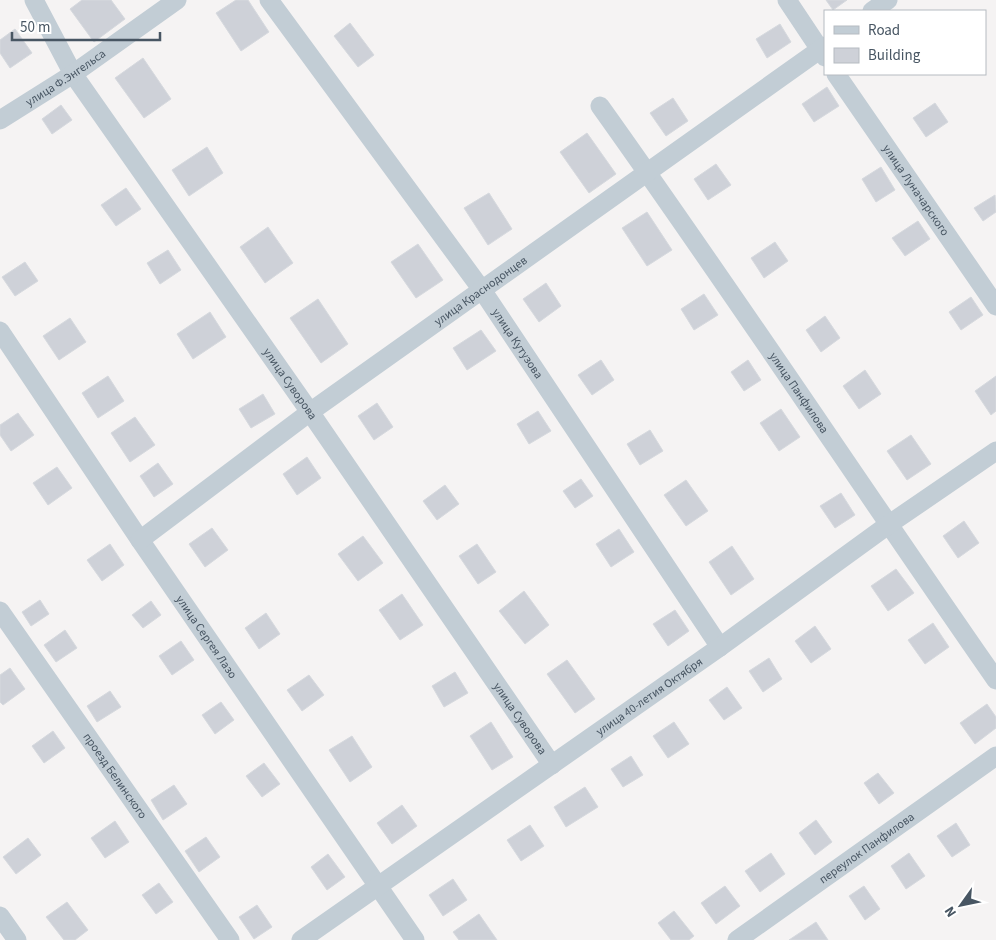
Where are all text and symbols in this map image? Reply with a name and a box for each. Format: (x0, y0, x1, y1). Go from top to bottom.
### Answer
scale bar (12, 10, 160, 42)
legend (824, 10, 986, 75)
text: 50 m (20, 17, 50, 38)
text: Road (868, 20, 900, 41)
street label: улица Ф.Энгельса (22, 45, 109, 111)
text: Building (868, 45, 921, 66)
street label: улица Луначарского (878, 141, 953, 239)
street label: улица Краснодонцев (431, 252, 531, 330)
street label: улица Кутузова (488, 305, 547, 382)
street label: улица Суворова (259, 345, 321, 423)
street label: улица Панфилова (765, 349, 832, 437)
street label: улица Сергея Лазо (171, 592, 241, 682)
street label: улица 40-летия Октября (593, 654, 706, 740)
street label: улица Суворова (489, 679, 550, 758)
street label: проезд Белинского (79, 730, 151, 823)
street label: переулок Панфилова (816, 809, 918, 888)
north arrow (936, 880, 986, 930)
text: N (940, 902, 962, 921)

